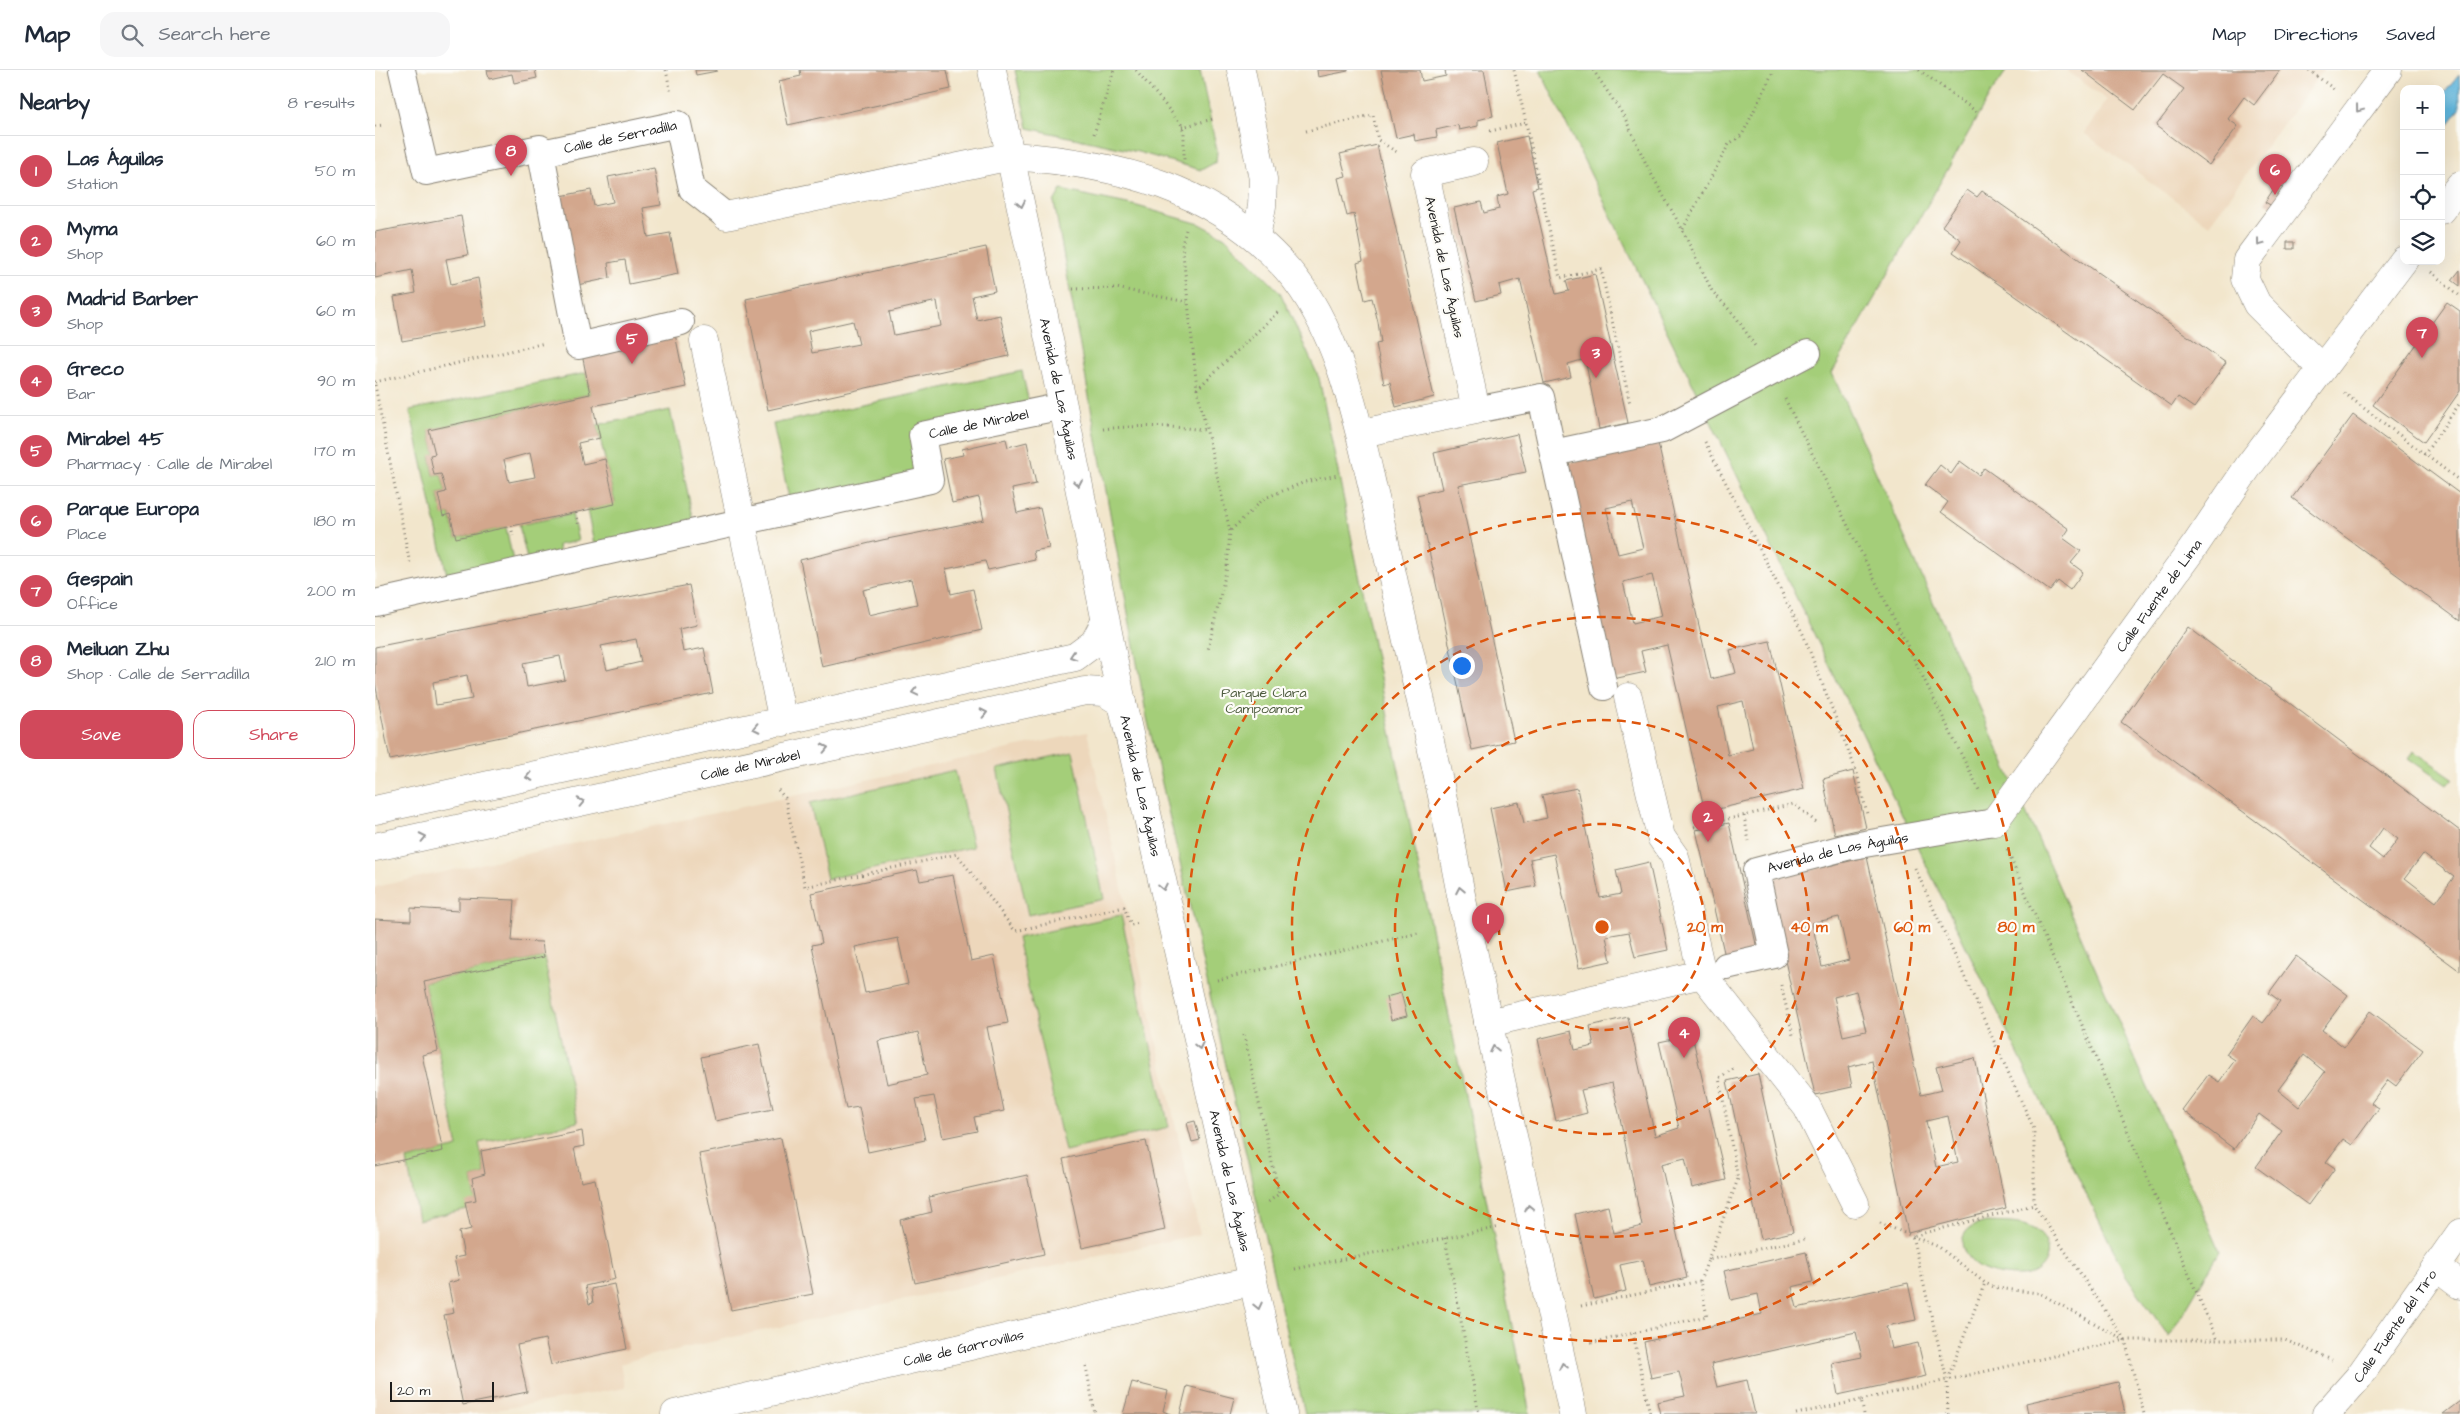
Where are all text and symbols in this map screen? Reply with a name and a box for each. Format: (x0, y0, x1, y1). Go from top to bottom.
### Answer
search box (100, 12, 450, 57)
text: Map (25, 18, 70, 52)
icon: search (118, 21, 146, 49)
text: Search here (158, 21, 271, 48)
text: Map (2212, 22, 2246, 47)
text: Directions (2274, 22, 2358, 47)
text: Saved (2386, 22, 2435, 47)
map controls (2400, 85, 2445, 265)
button: + (2400, 85, 2445, 130)
text: Nearby (20, 88, 90, 117)
text: 8 results (288, 92, 355, 114)
one-way arrow (2356, 103, 2365, 113)
street label: Calle de Serradilla (562, 116, 679, 159)
button: − (2400, 130, 2445, 175)
pin: 8 (495, 135, 527, 176)
text: Las Águilas (67, 146, 164, 173)
pin: 6 (2259, 154, 2291, 195)
text: 1 (35, 160, 37, 182)
text: 50 m (315, 160, 355, 182)
text: Station (67, 173, 118, 195)
button: locate (2400, 175, 2445, 220)
street label: Avenida de Las Águilas (1419, 195, 1469, 340)
one-way arrow (1015, 199, 1026, 208)
text: Myma (67, 216, 118, 243)
button: layers (2400, 220, 2445, 265)
text: 2 (31, 230, 41, 252)
text: 60 m (316, 230, 355, 252)
one-way arrow (2257, 237, 2265, 246)
text: Shop (67, 243, 103, 265)
text: Madrid Barber (67, 286, 198, 313)
text: 3 (32, 300, 40, 322)
text: 60 m (316, 300, 355, 322)
text: Shop (67, 313, 103, 335)
street label: Avenida de Las Águilas (1034, 316, 1083, 462)
pin: 7 (2406, 317, 2438, 358)
pin: 5 (616, 323, 648, 364)
pin: 3 (1580, 337, 1612, 378)
text: Greco (67, 356, 124, 383)
text: 4 (31, 370, 41, 392)
text: 90 m (317, 370, 355, 392)
text: Bar (67, 383, 95, 405)
street label: Calle de Mirabel (927, 404, 1030, 444)
text: Mirabel 45 (67, 426, 164, 453)
text: 5 (30, 440, 42, 462)
text: 170 m (314, 440, 355, 462)
text: Pharmacy · Calle de Mirabel (67, 453, 272, 475)
one-way arrow (1072, 479, 1083, 487)
text: Parque Europa (67, 496, 199, 523)
text: 6 (31, 510, 41, 532)
text: 180 m (314, 510, 355, 532)
text: Place (67, 523, 107, 545)
street label: Calle Fuente de Lima (2112, 536, 2207, 657)
text: Gespain (67, 566, 133, 593)
text: 7 (31, 580, 41, 602)
text: 200 m (307, 580, 355, 602)
text: Office (67, 593, 118, 615)
text: Meiluan Zhu (67, 636, 169, 663)
text: 8 (31, 650, 41, 672)
text: 210 m (315, 650, 355, 672)
one-way arrow (1069, 651, 1078, 661)
your location (1449, 653, 1475, 679)
text: Shop · Calle de Serradilla (67, 663, 250, 685)
park label: Parque Clara Campoamor (1221, 683, 1307, 719)
one-way arrow (910, 687, 919, 697)
one-way arrow (980, 708, 989, 719)
button: Save (20, 710, 183, 759)
button: Share (193, 710, 355, 759)
street label: Avenida de Las Águilas (1114, 713, 1165, 859)
one-way arrow (752, 722, 761, 733)
one-way arrow (821, 743, 830, 754)
street label: Calle de Mirabel (699, 745, 802, 786)
one-way arrow (525, 771, 533, 782)
one-way arrow (577, 797, 586, 808)
pin: 2 (1692, 801, 1724, 842)
street label: Avenida de Las Águilas (1765, 828, 1910, 879)
one-way arrow (418, 832, 427, 843)
one-way arrow (1157, 882, 1168, 891)
one-way arrow (1455, 885, 1466, 894)
pin: 1 (1472, 903, 1504, 944)
text: 20 m (1686, 917, 1723, 938)
text: 40 m (1790, 917, 1828, 938)
text: 60 m (1894, 917, 1931, 938)
text: 80 m (1998, 917, 2035, 938)
centre of rings (1593, 918, 1611, 936)
pin: 4 (1668, 1017, 1700, 1058)
one-way arrow (1193, 1041, 1204, 1050)
one-way arrow (1489, 1044, 1500, 1053)
street label: Avenida de Las Águilas (1203, 1108, 1255, 1254)
one-way arrow (1524, 1203, 1534, 1212)
street label: Calle Fuente del Tiro (2349, 1266, 2442, 1387)
one-way arrow (1252, 1302, 1263, 1311)
street label: Calle de Garrovillas (901, 1325, 1026, 1372)
one-way arrow (1558, 1362, 1569, 1371)
scale bar (390, 1379, 494, 1402)
text: 20 m (397, 1381, 430, 1401)

